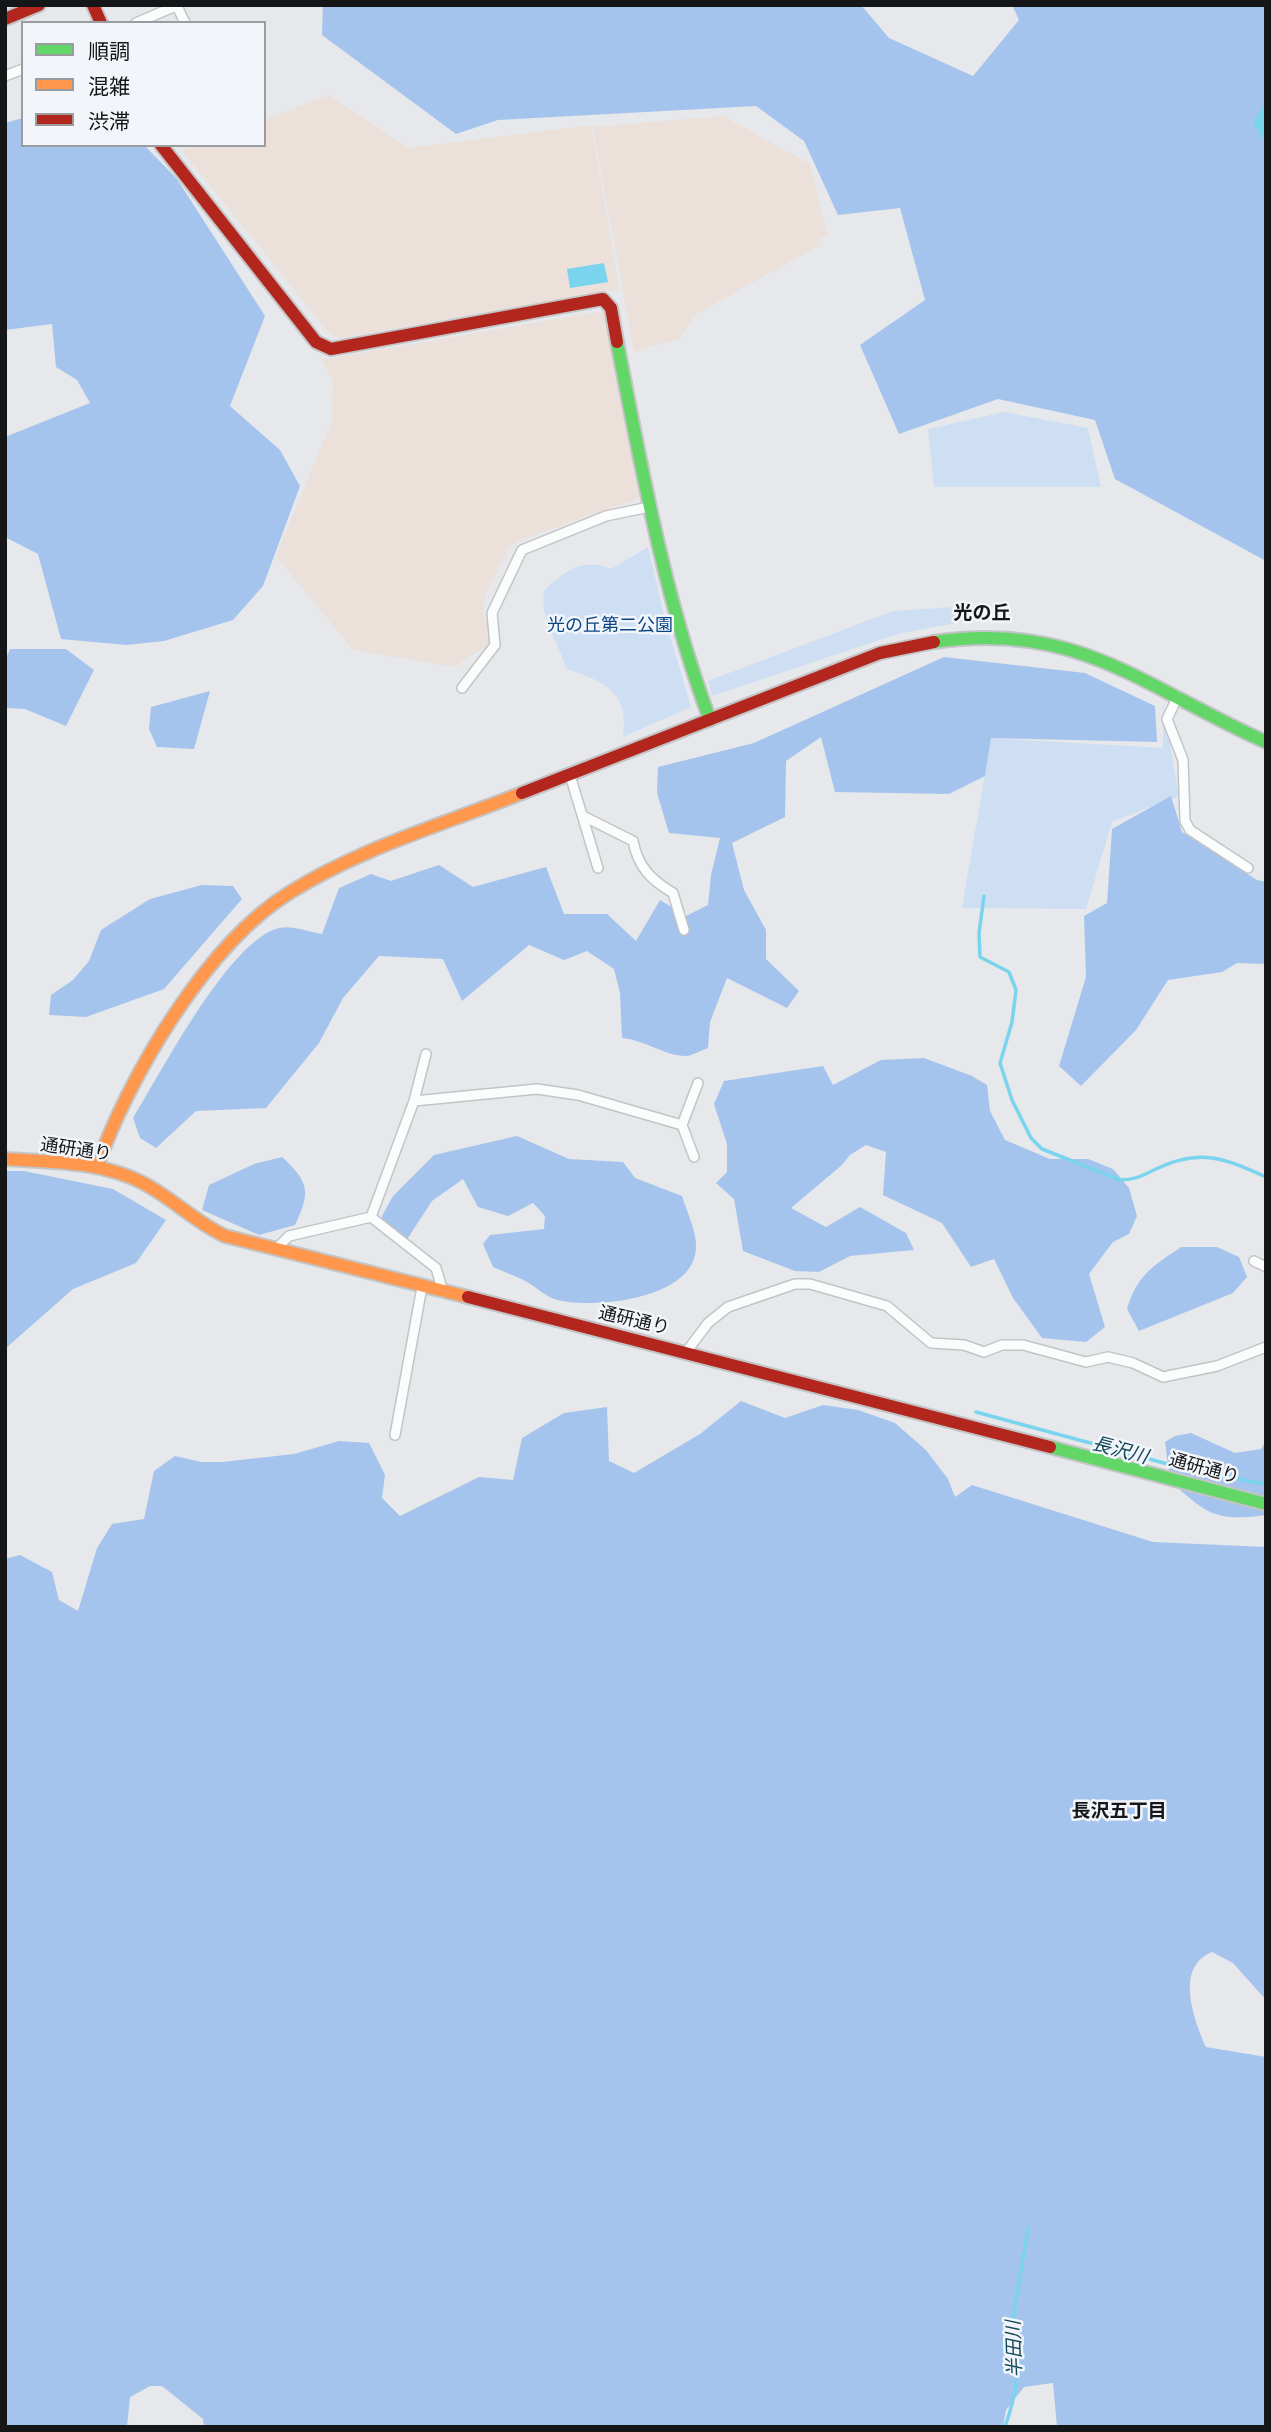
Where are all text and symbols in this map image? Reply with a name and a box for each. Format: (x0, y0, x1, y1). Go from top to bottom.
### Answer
legend (21, 21, 266, 147)
text: 順調 (88, 37, 130, 65)
text: 混雑 (88, 72, 130, 100)
text: 渋滞 (88, 107, 130, 135)
district label: 光の丘 (954, 603, 1010, 625)
park label: 光の丘第二公園 (547, 615, 673, 637)
street label: 通研通り (39, 1134, 113, 1166)
street label: 通研通り (596, 1302, 672, 1340)
water label: 長沢川 (1090, 1433, 1150, 1469)
street label: 通研通り (1166, 1449, 1242, 1489)
district label: 長沢五丁目 (1072, 1801, 1166, 1823)
water label: 半田川 (1003, 2320, 1027, 2378)

